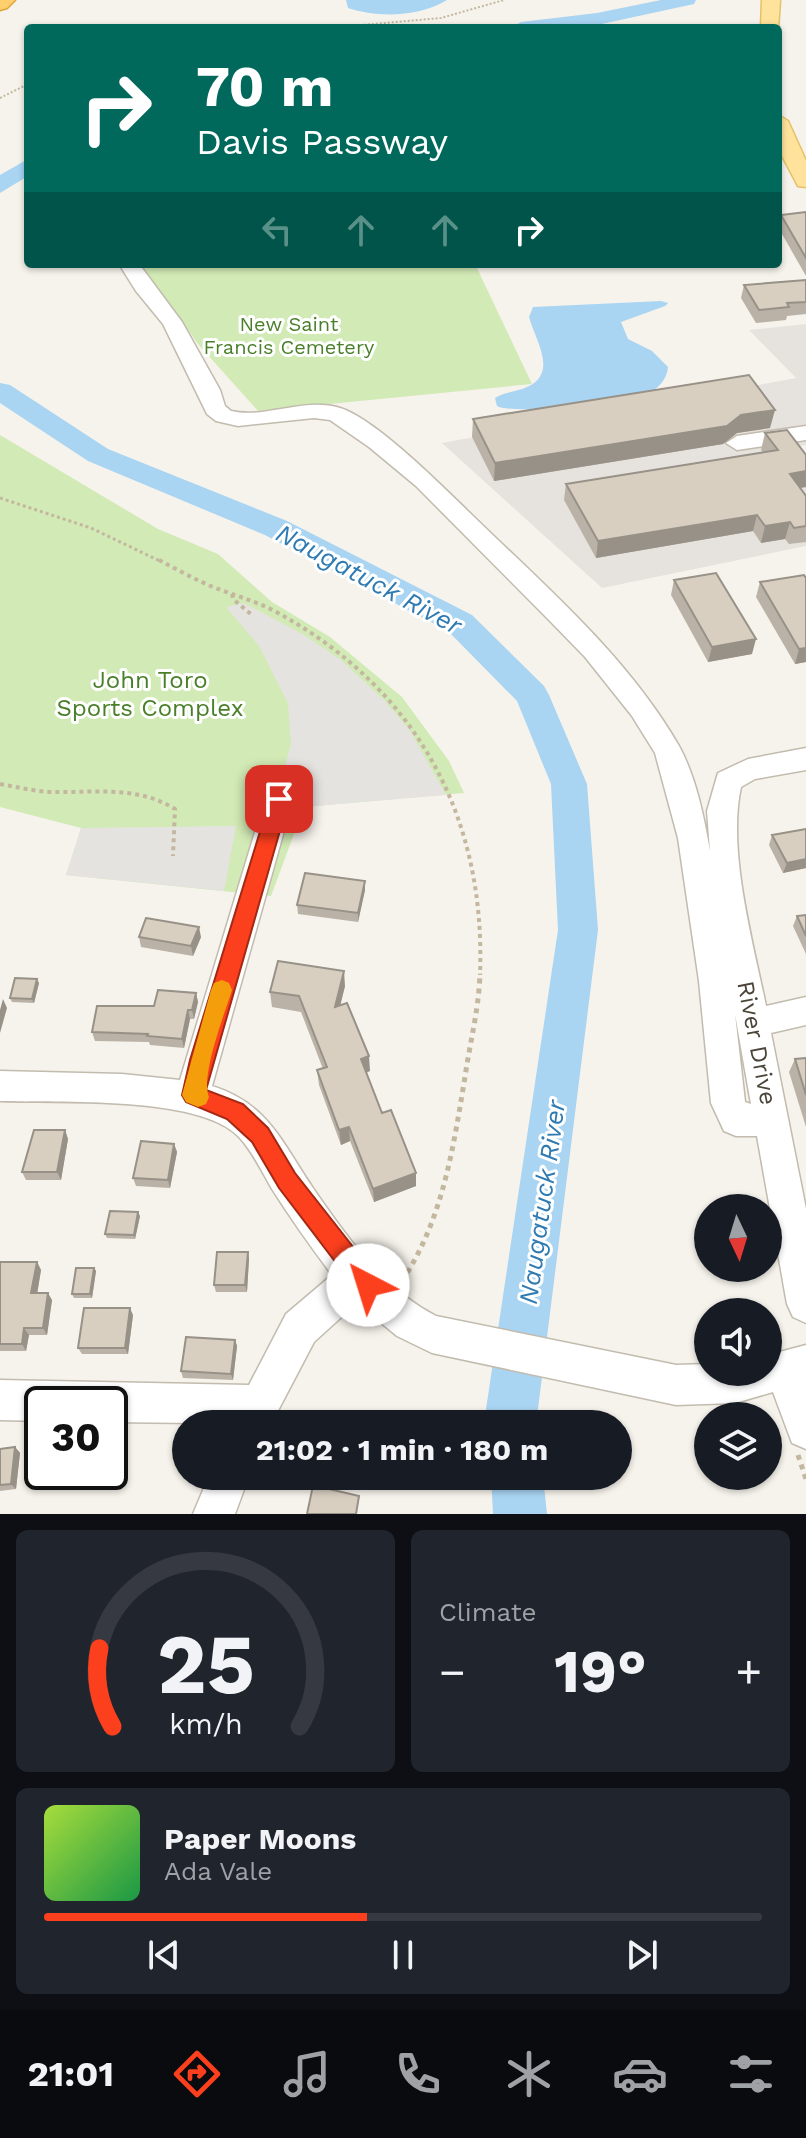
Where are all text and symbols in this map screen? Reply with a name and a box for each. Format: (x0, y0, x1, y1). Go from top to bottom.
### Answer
text: 70 m (196, 54, 333, 120)
icon: right (64, 56, 168, 160)
text: Davis Passway (196, 121, 448, 163)
icon: left (255, 208, 299, 252)
icon: ahead (339, 208, 383, 252)
icon: ahead (423, 208, 467, 252)
icon: right (507, 208, 551, 252)
park label: New Saint Francis Cemetery (204, 312, 375, 359)
water label: Naugatuck River (271, 517, 468, 641)
park label: John Toro Sports Complex (57, 666, 243, 722)
pin (245, 765, 313, 833)
icon: arrive (257, 777, 301, 821)
street label: River Drive (731, 979, 783, 1107)
water label: Naugatuck River (513, 1097, 571, 1306)
north arrow (694, 1194, 782, 1282)
map controls (694, 1194, 782, 1490)
position arrow (326, 1243, 410, 1327)
button: sound (694, 1298, 782, 1386)
speed limit sign: 30 (24, 1386, 128, 1490)
button: layers (694, 1402, 782, 1490)
text: 21:02 · 1 min · 180 m (256, 1432, 548, 1467)
text: Climate (439, 1597, 537, 1627)
text: 25 (156, 1616, 255, 1713)
text: 19° (554, 1636, 647, 1707)
text: − (439, 1646, 466, 1698)
text: + (735, 1646, 762, 1698)
text: km/h (169, 1707, 242, 1741)
text: Paper Moons (164, 1821, 356, 1856)
text: Ada Vale (164, 1856, 272, 1886)
icon: previous (142, 1933, 186, 1977)
icon: pause (381, 1933, 425, 1977)
icon: next (620, 1933, 664, 1977)
icon: directions (169, 2046, 225, 2102)
icon: music (279, 2046, 335, 2102)
icon: phone (390, 2046, 446, 2102)
icon: climate (501, 2046, 557, 2102)
icon: car (612, 2046, 668, 2102)
icon: filters (723, 2046, 779, 2102)
text: 21:01 (27, 2053, 114, 2095)

